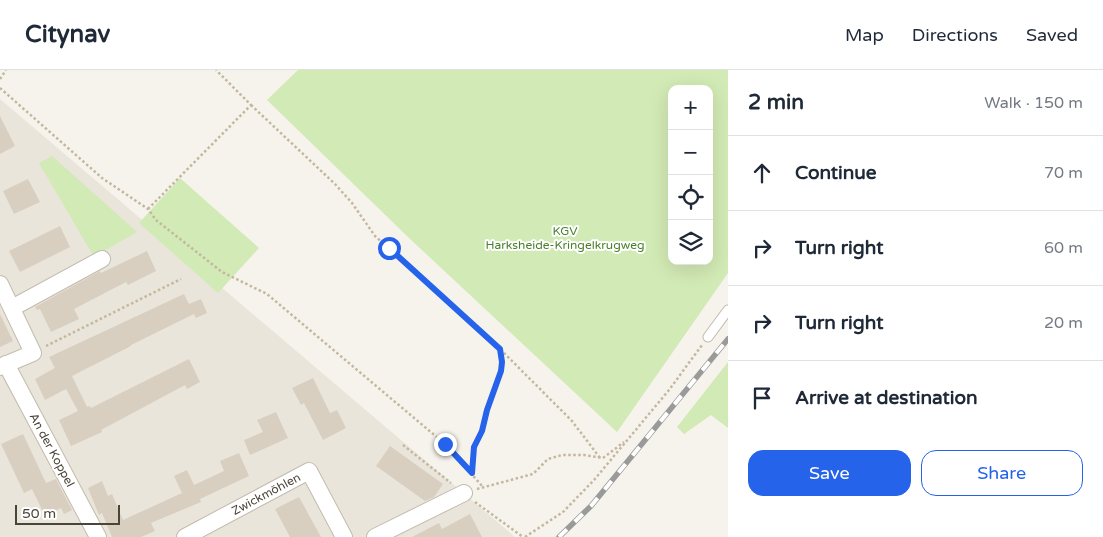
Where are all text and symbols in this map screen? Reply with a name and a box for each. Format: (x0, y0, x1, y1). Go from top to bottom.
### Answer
text: Citynav (25, 20, 110, 49)
text: Map (845, 24, 884, 46)
text: Directions (912, 24, 998, 46)
text: Saved (1026, 24, 1078, 46)
map controls (668, 85, 713, 265)
button: + (668, 85, 713, 130)
text: 2 min (748, 90, 804, 115)
text: Walk · 150 m (984, 93, 1083, 113)
button: − (668, 130, 713, 175)
icon: ahead (748, 159, 776, 187)
text: Continue (795, 162, 877, 184)
text: 70 m (1044, 163, 1083, 183)
button: locate (668, 175, 713, 220)
button: layers (668, 220, 713, 265)
park label: KGV Harksheide-Kringelkrugweg (485, 224, 645, 252)
icon: right (748, 234, 776, 262)
route start (378, 237, 401, 260)
text: Turn right (795, 237, 883, 259)
text: 60 m (1044, 238, 1083, 258)
icon: right (748, 309, 776, 337)
text: Turn right (795, 312, 883, 334)
text: 20 m (1044, 313, 1083, 333)
icon: arrive (748, 384, 776, 412)
text: Arrive at destination (795, 387, 978, 409)
street label: An der Koppel (27, 411, 77, 489)
route end (434, 433, 457, 456)
button: Save (748, 450, 911, 496)
button: Share (921, 450, 1083, 496)
street label: Zwickmöhlen (229, 470, 303, 518)
scale bar (15, 502, 120, 525)
text: 50 m (22, 505, 56, 522)

